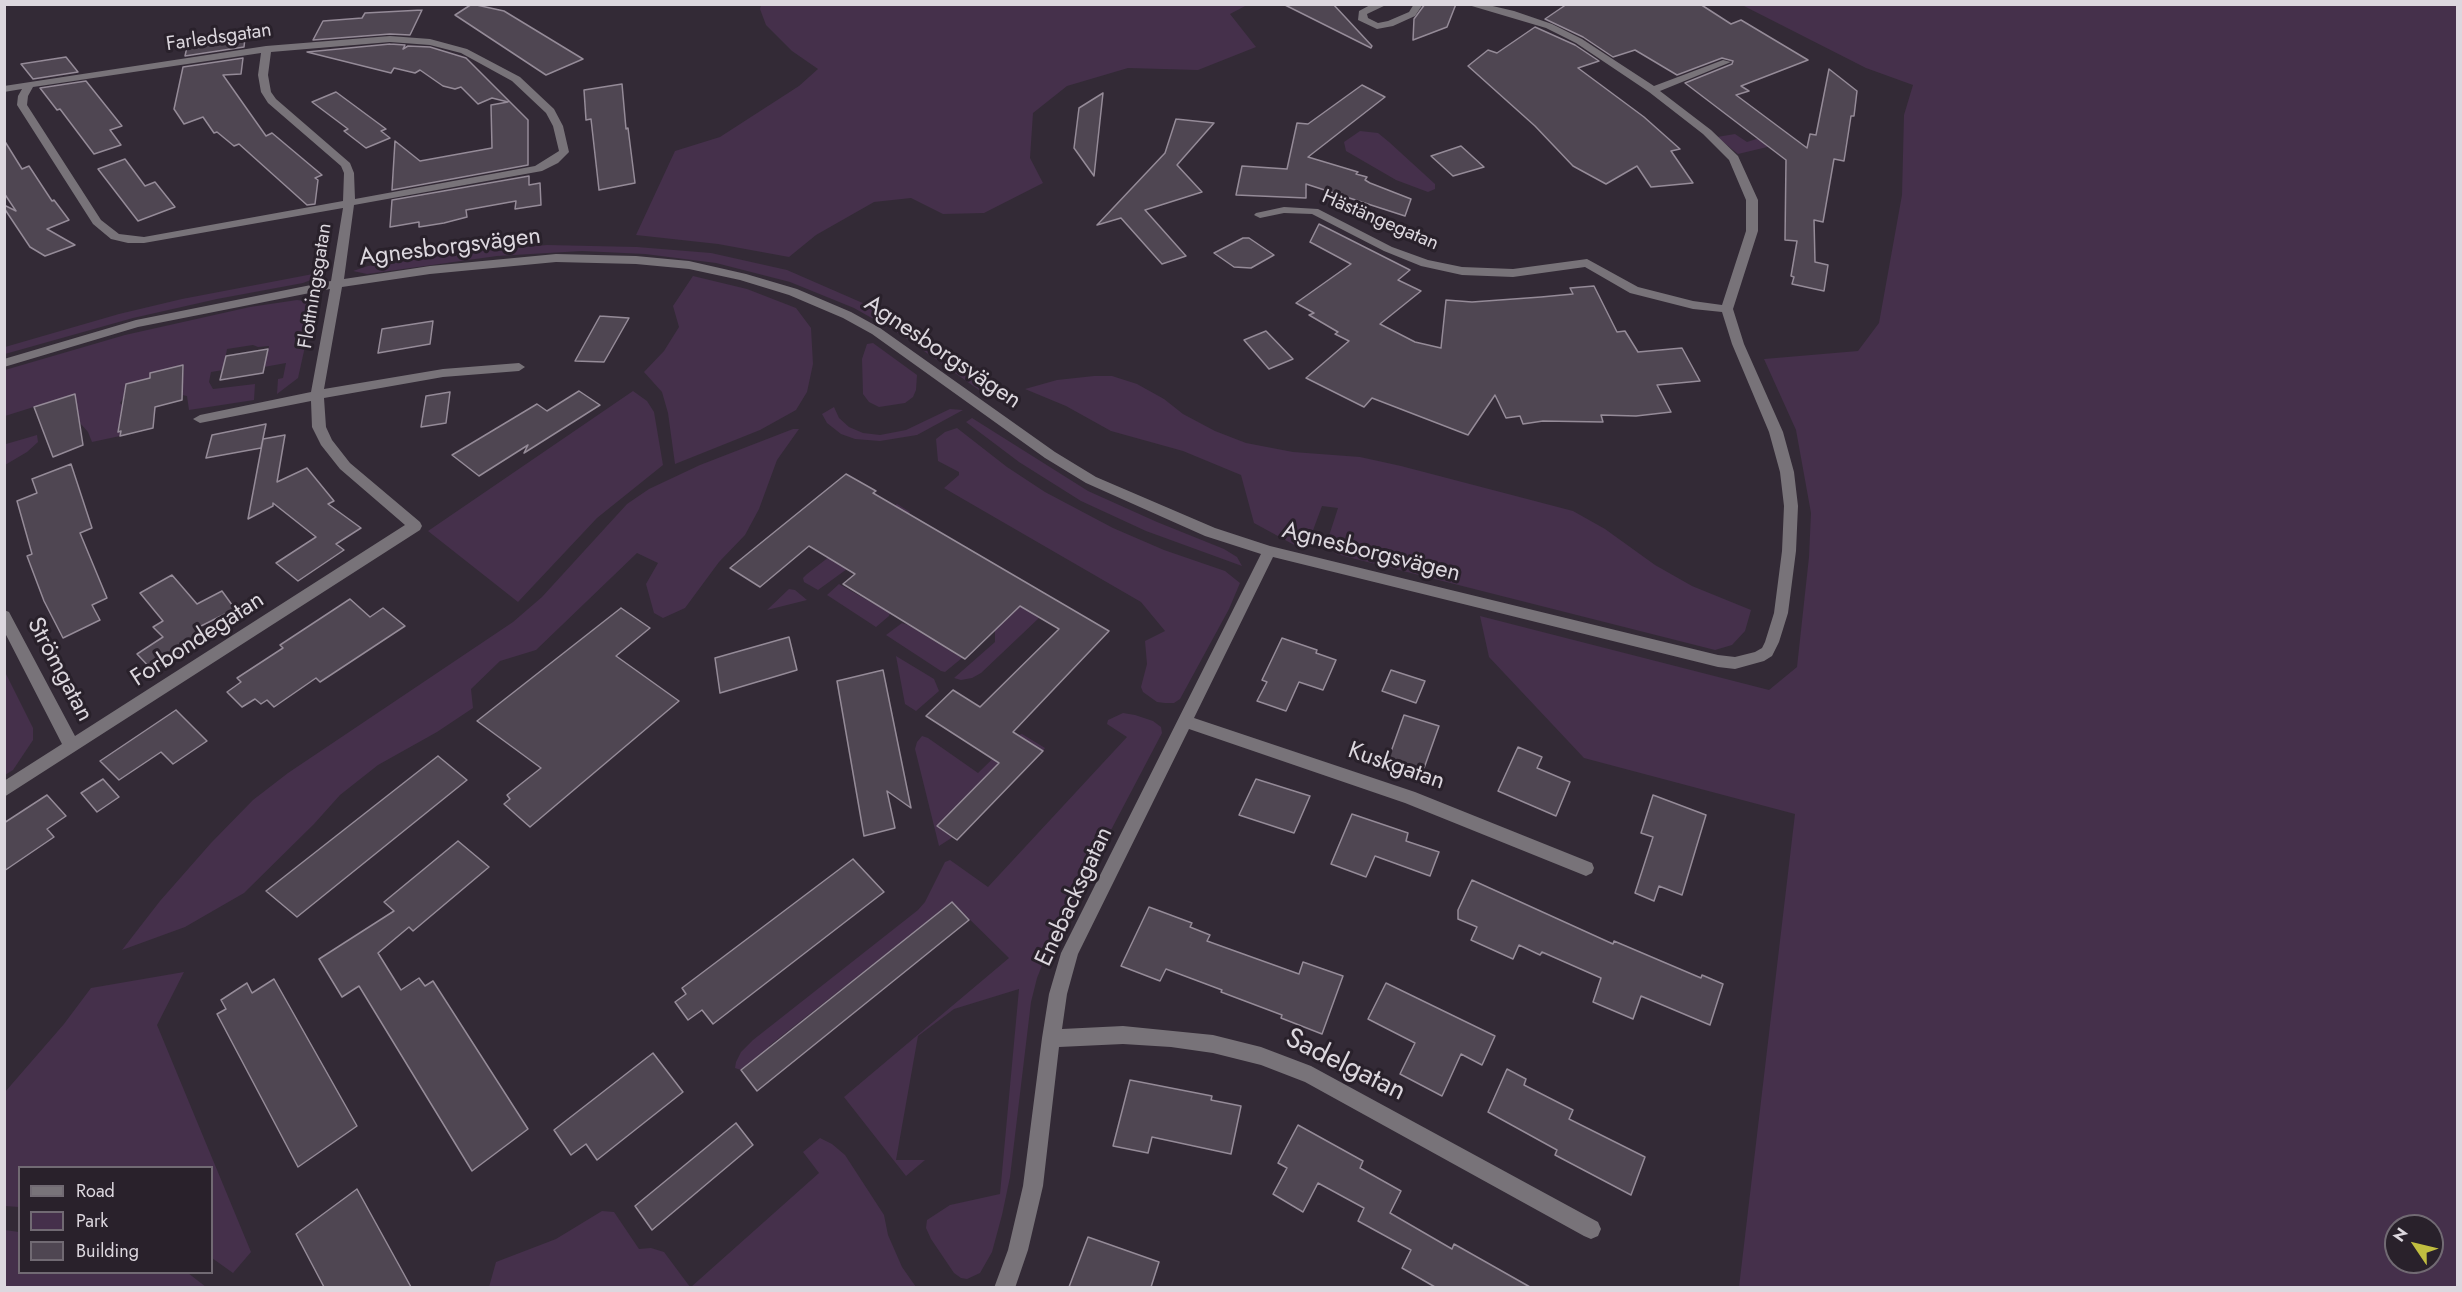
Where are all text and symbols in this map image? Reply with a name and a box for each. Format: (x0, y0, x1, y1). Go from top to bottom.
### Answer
street label: Farledsgatan (165, 19, 273, 57)
street label: Hästängegatan (1318, 186, 1442, 256)
street label: Flottningsgatan (294, 222, 338, 350)
street label: Agnesborgsvägen (357, 223, 543, 273)
street label: Agnesborgsvägen (858, 290, 1026, 416)
street label: Agnesborgsvägen (1279, 517, 1463, 589)
street label: Forbondegatan (126, 586, 270, 694)
street label: Strömgatan (20, 613, 98, 727)
street label: Kuskgatan (1344, 737, 1448, 797)
street label: Enebacksgatan (1030, 823, 1120, 971)
street label: Sadelgatan (1279, 1022, 1411, 1110)
legend (18, 1166, 213, 1274)
text: Road (76, 1178, 115, 1204)
text: Park (76, 1208, 108, 1234)
north arrow (2384, 1214, 2444, 1274)
text: N (2387, 1223, 2414, 1246)
text: Building (76, 1238, 139, 1264)

